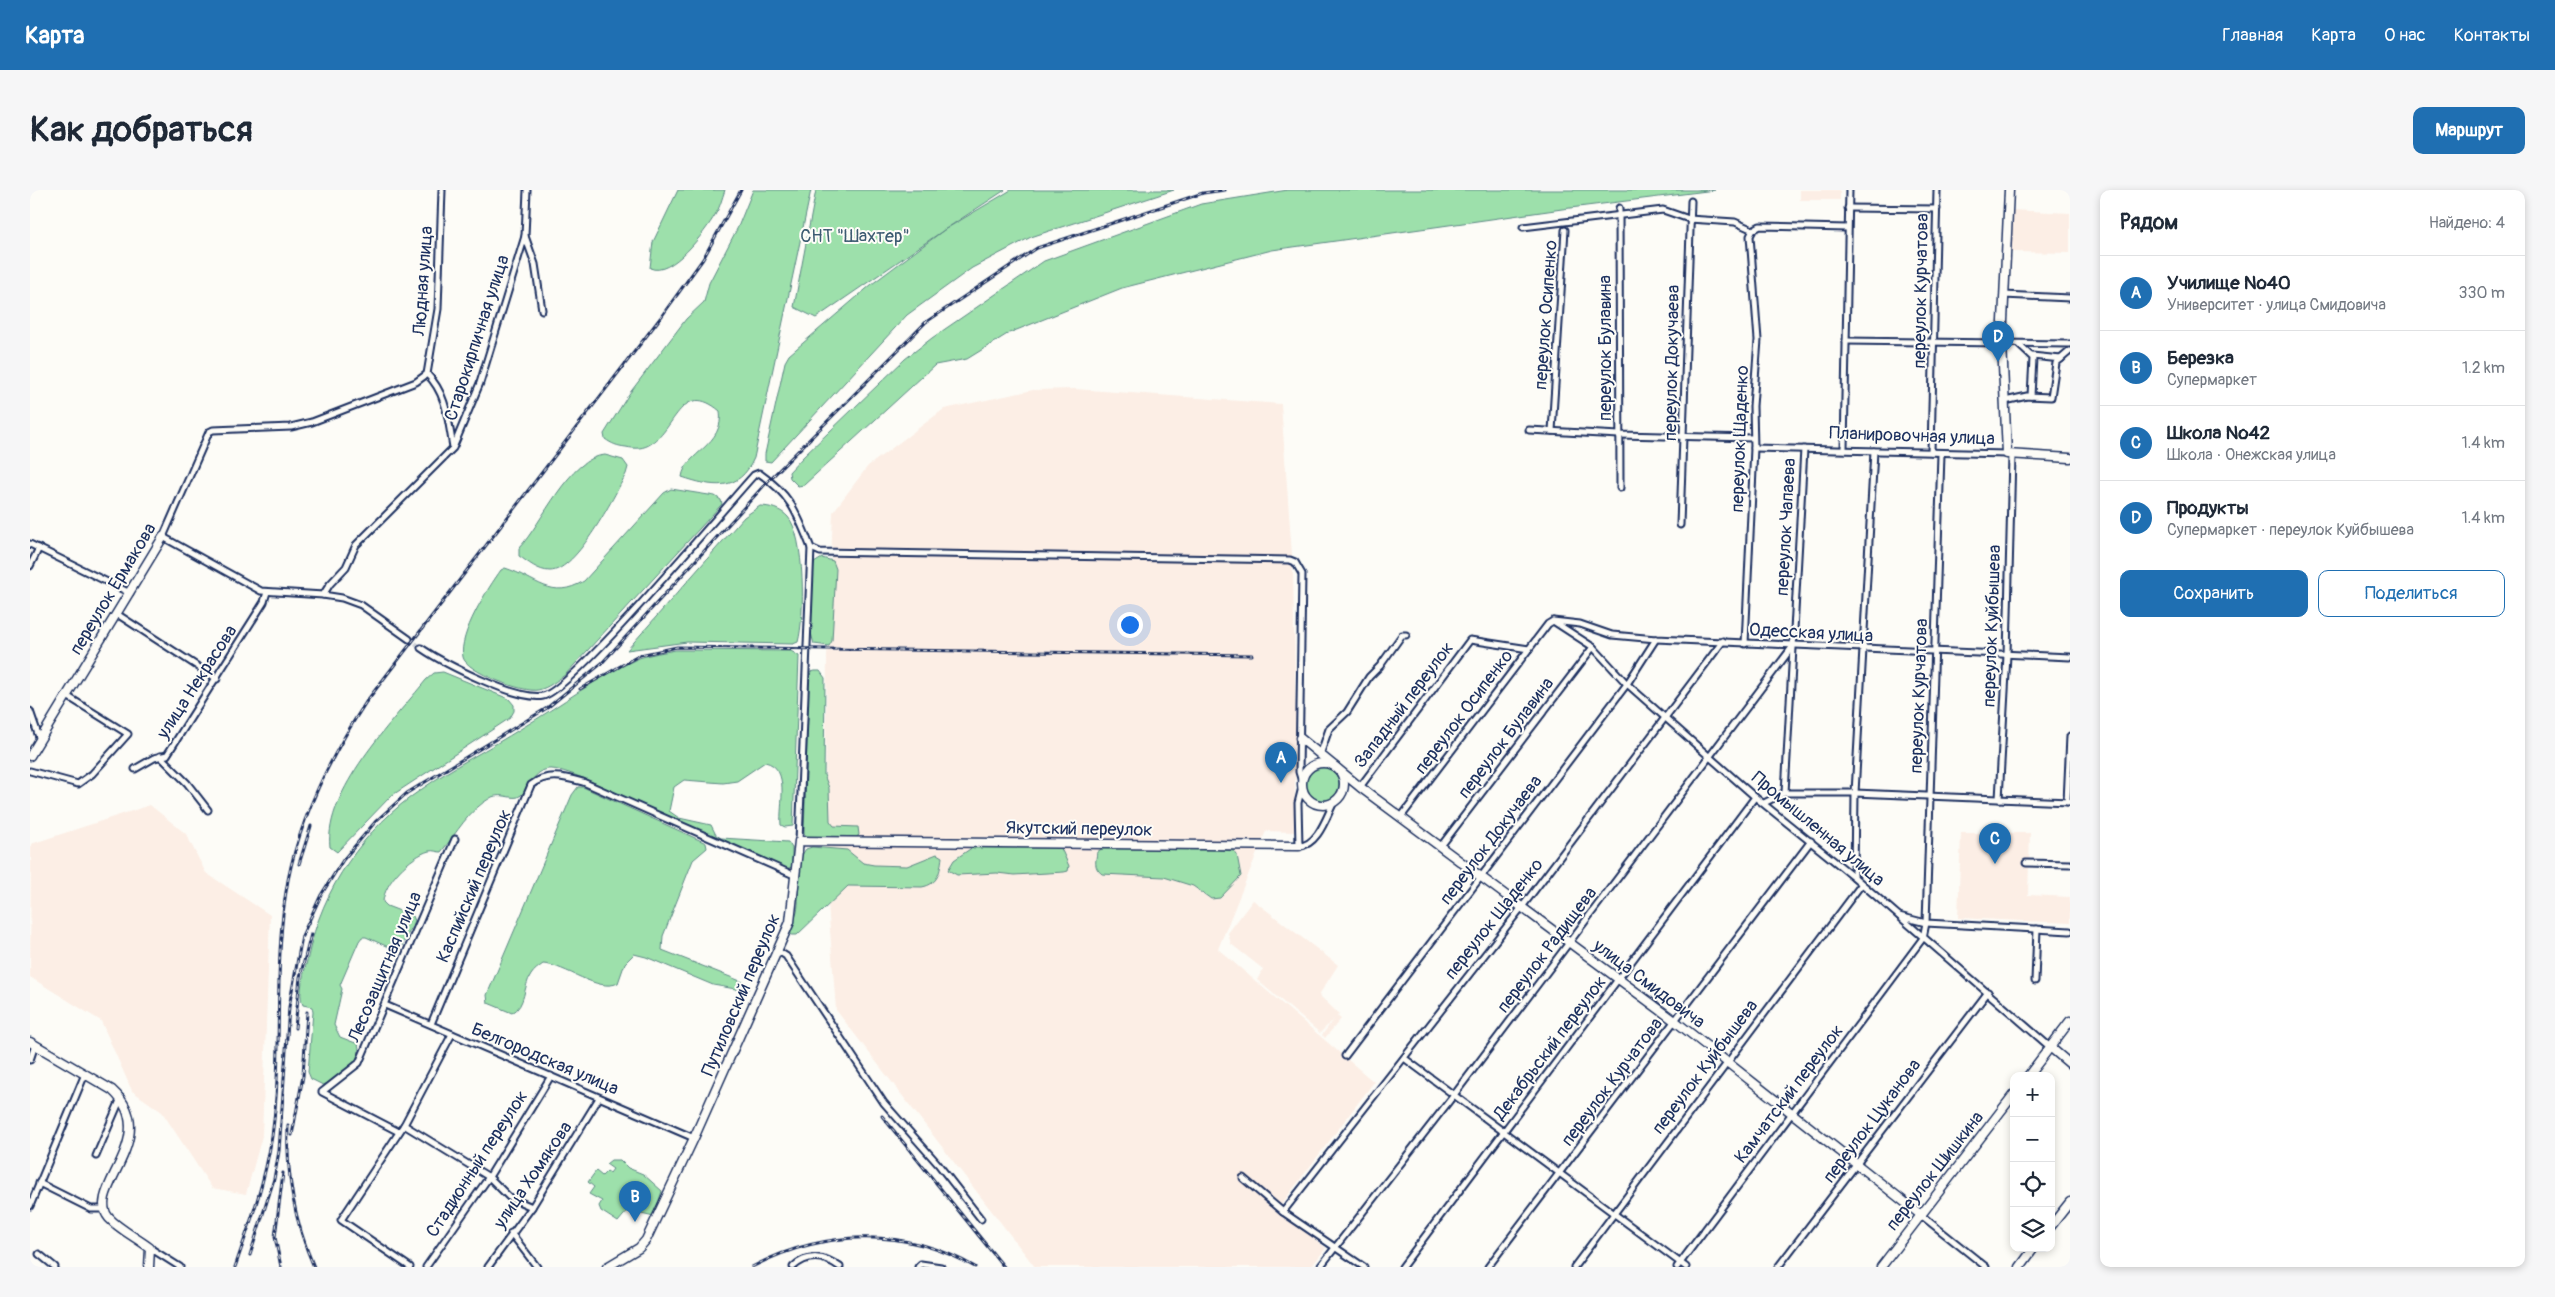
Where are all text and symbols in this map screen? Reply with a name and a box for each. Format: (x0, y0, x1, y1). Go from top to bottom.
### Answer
text: Карта (25, 21, 84, 50)
text: Главная (2222, 24, 2283, 47)
text: Карта (2311, 24, 2356, 47)
text: О нас (2384, 24, 2426, 47)
text: Контакты (2454, 24, 2530, 47)
button: Маршрут (2413, 107, 2525, 154)
text: Как добраться (30, 108, 253, 152)
text: Рядом (2120, 209, 2178, 236)
street label: переулок Курчатова (1908, 213, 1934, 369)
text: Найдено: 4 (2429, 213, 2505, 233)
street label: Людная улица (408, 225, 438, 338)
park label: СНТ "Шахтер" (800, 225, 910, 248)
street label: переулок Осипенко (1529, 239, 1563, 391)
street label: Старокирпичная улица (439, 252, 515, 424)
text: Училище №40 (2167, 271, 2291, 295)
street label: переулок Булавина (1594, 275, 1617, 421)
text: A (2131, 283, 2141, 303)
text: 330 m (2459, 283, 2505, 303)
street label: переулок Докучаева (1659, 285, 1685, 441)
text: Университет · улица Смидовича (2167, 295, 2386, 315)
pin: D (1982, 321, 2014, 362)
text: Березка (2167, 346, 2234, 370)
text: B (2131, 358, 2141, 378)
text: 1.2 km (2462, 358, 2505, 378)
street label: переулок Щаденко (1726, 365, 1754, 513)
text: Супермаркет (2167, 370, 2257, 390)
text: Школа №42 (2167, 421, 2270, 445)
street label: Планировочная улица (1829, 422, 1995, 450)
text: C (2131, 433, 2141, 453)
text: 1.4 km (2462, 433, 2505, 453)
text: Школа · Онежская улица (2167, 445, 2336, 465)
street label: переулок Чапаева (1771, 457, 1801, 597)
text: Продукты (2167, 496, 2249, 520)
text: D (2131, 508, 2141, 528)
text: 1.4 km (2462, 508, 2505, 528)
street label: переулок Ермакова (65, 519, 161, 659)
text: Супермаркет · переулок Куйбышева (2167, 520, 2414, 540)
street label: переулок Куйбышева (1978, 544, 2006, 708)
button: Сохранить (2120, 570, 2308, 617)
button: Поделиться (2318, 570, 2505, 617)
your location (1117, 612, 1143, 638)
street label: Одесская улица (1748, 618, 1874, 648)
street label: переулок Курчатова (1905, 618, 1933, 774)
street label: улица Некрасова (151, 621, 242, 744)
street label: Западный переулок (1349, 637, 1459, 773)
street label: переулок Осипенко (1410, 645, 1519, 779)
street label: переулок Булавина (1453, 673, 1559, 803)
pin: A (1265, 742, 1297, 783)
street label: Промышленная улица (1747, 767, 1889, 891)
street label: переулок Докучаева (1435, 771, 1547, 909)
street label: Каспийский переулок (431, 806, 517, 966)
street label: Якутский переулок (1005, 816, 1153, 842)
pin: C (1979, 823, 2011, 864)
street label: переулок Щаденко (1440, 854, 1549, 984)
street label: переулок Радищева (1492, 882, 1602, 1018)
street label: Лесозащитная улица (342, 888, 427, 1047)
street label: Путиловский переулок (696, 910, 786, 1080)
street label: улица Смидовича (1588, 934, 1710, 1034)
street label: Декабрьский переулок (1488, 971, 1612, 1125)
street label: переулок Куйбышева (1647, 995, 1763, 1139)
street label: переулок Курчатова (1556, 1013, 1668, 1151)
street label: Белгородская улица (468, 1018, 622, 1100)
street label: Камчатский переулок (1729, 1020, 1849, 1168)
street label: переулок Цуканова (1818, 1054, 1926, 1188)
map controls (2010, 1072, 2055, 1252)
button: + (2010, 1072, 2055, 1117)
street label: Стадионный переулок (421, 1086, 533, 1242)
street label: переулок Шишкина (1881, 1107, 1989, 1235)
street label: улица Хомякова (488, 1117, 577, 1234)
button: − (2010, 1117, 2055, 1162)
button: locate (2010, 1162, 2055, 1207)
pin: B (619, 1181, 651, 1222)
button: layers (2010, 1207, 2055, 1252)

